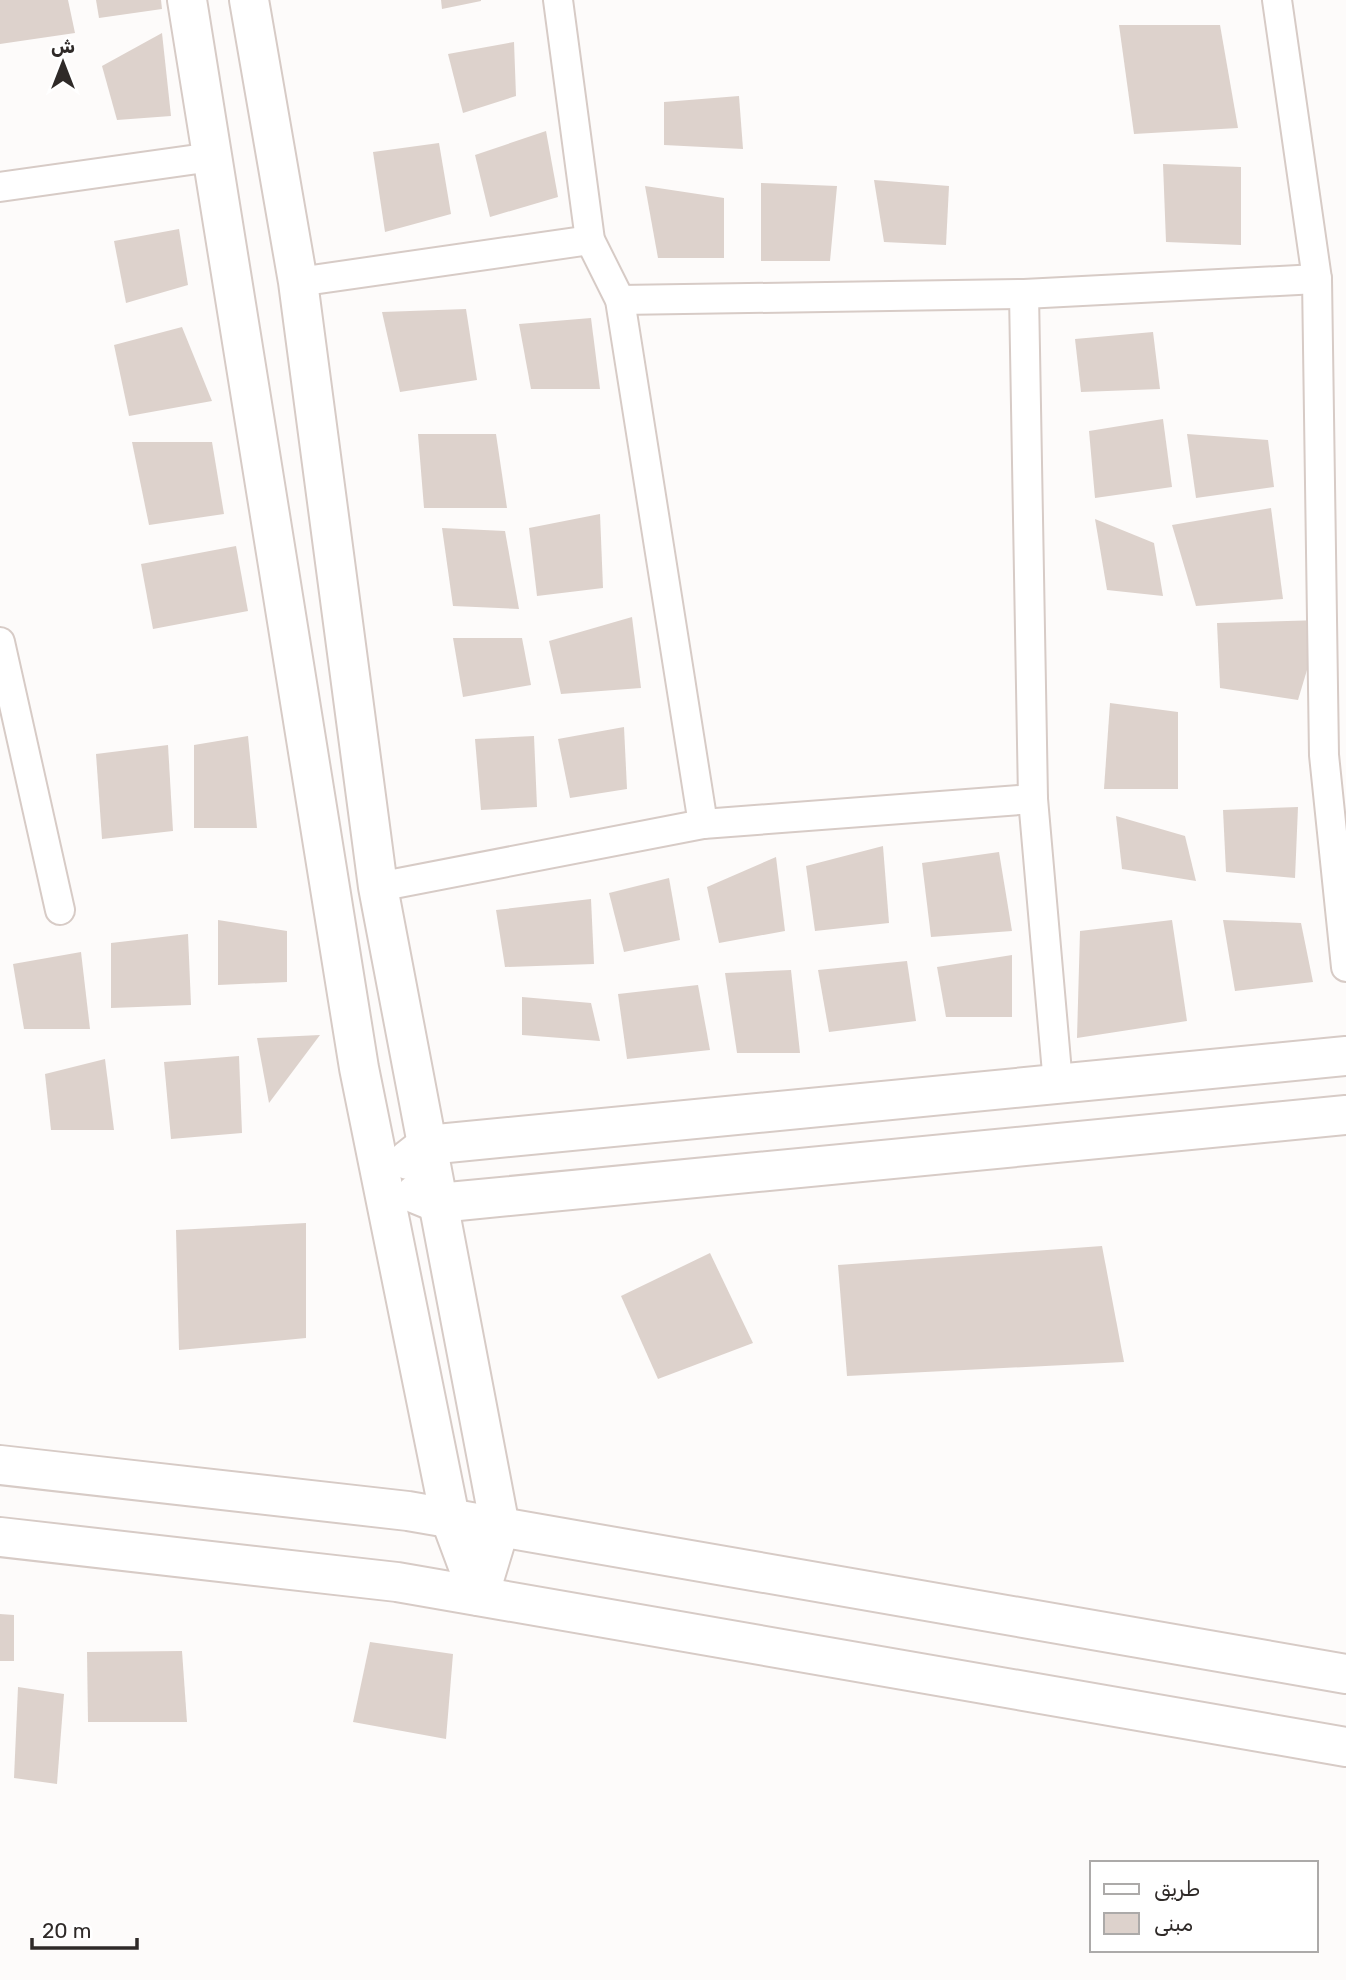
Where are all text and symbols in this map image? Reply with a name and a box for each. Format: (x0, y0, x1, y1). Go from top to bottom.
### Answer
north arrow (28, 28, 98, 98)
text: ش (51, 35, 75, 58)
legend (1090, 1861, 1318, 1952)
text: طريق (1154, 1876, 1200, 1901)
scale bar (32, 1906, 136, 1950)
text: مبنى (1154, 1911, 1193, 1936)
text: 20 m (42, 1918, 91, 1943)

